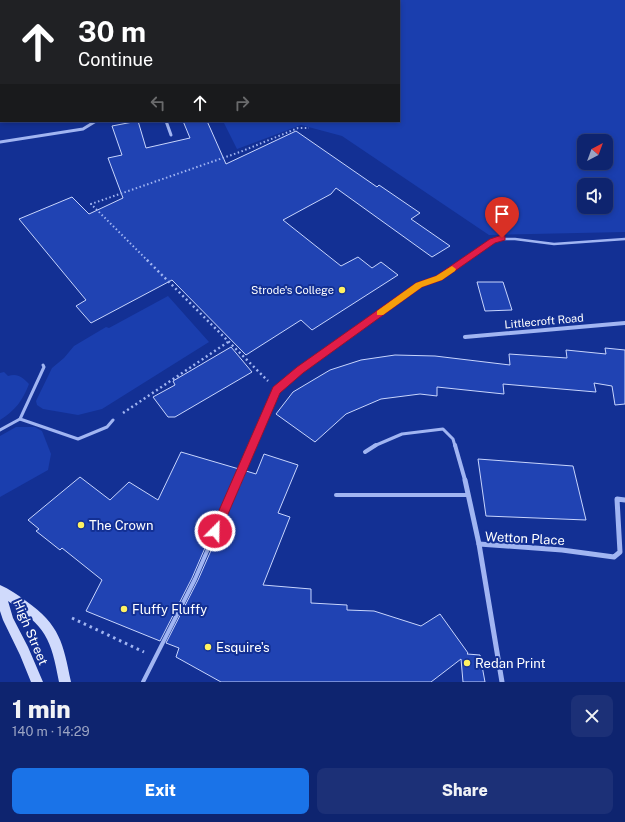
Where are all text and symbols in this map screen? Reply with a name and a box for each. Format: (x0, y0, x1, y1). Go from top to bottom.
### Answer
text: 30 m (78, 15, 146, 48)
icon: ahead (12, 16, 64, 68)
text: Continue (78, 49, 153, 70)
icon: left (147, 92, 169, 114)
icon: ahead (189, 92, 211, 114)
icon: right (231, 92, 253, 114)
north arrow (577, 134, 613, 170)
map controls (577, 134, 613, 214)
button: sound (577, 178, 613, 214)
pin (485, 197, 519, 238)
icon: arrive (491, 203, 513, 225)
place label: Strode's College (251, 284, 334, 296)
marker: Strode's College (337, 285, 347, 295)
street label: Littlecroft Road (504, 312, 584, 330)
position arrow (194, 510, 236, 552)
place label: The Crown (89, 518, 153, 533)
marker: The Crown (76, 520, 86, 530)
street label: Wetton Place (485, 529, 565, 548)
street label: High Street (10, 597, 51, 667)
place label: Fluffy Fluffy (132, 602, 207, 617)
marker: Fluffy Fluffy (119, 604, 129, 614)
place label: Esquire's (216, 640, 269, 655)
marker: Esquire's (203, 642, 213, 652)
place label: Redan Print (475, 656, 545, 671)
marker: Redan Print (462, 658, 472, 668)
text: 1 min (12, 695, 71, 723)
button: close (571, 695, 613, 737)
text: 140 m · 14:29 (12, 724, 90, 739)
button: Exit (12, 768, 309, 814)
button: Share (317, 768, 613, 814)

